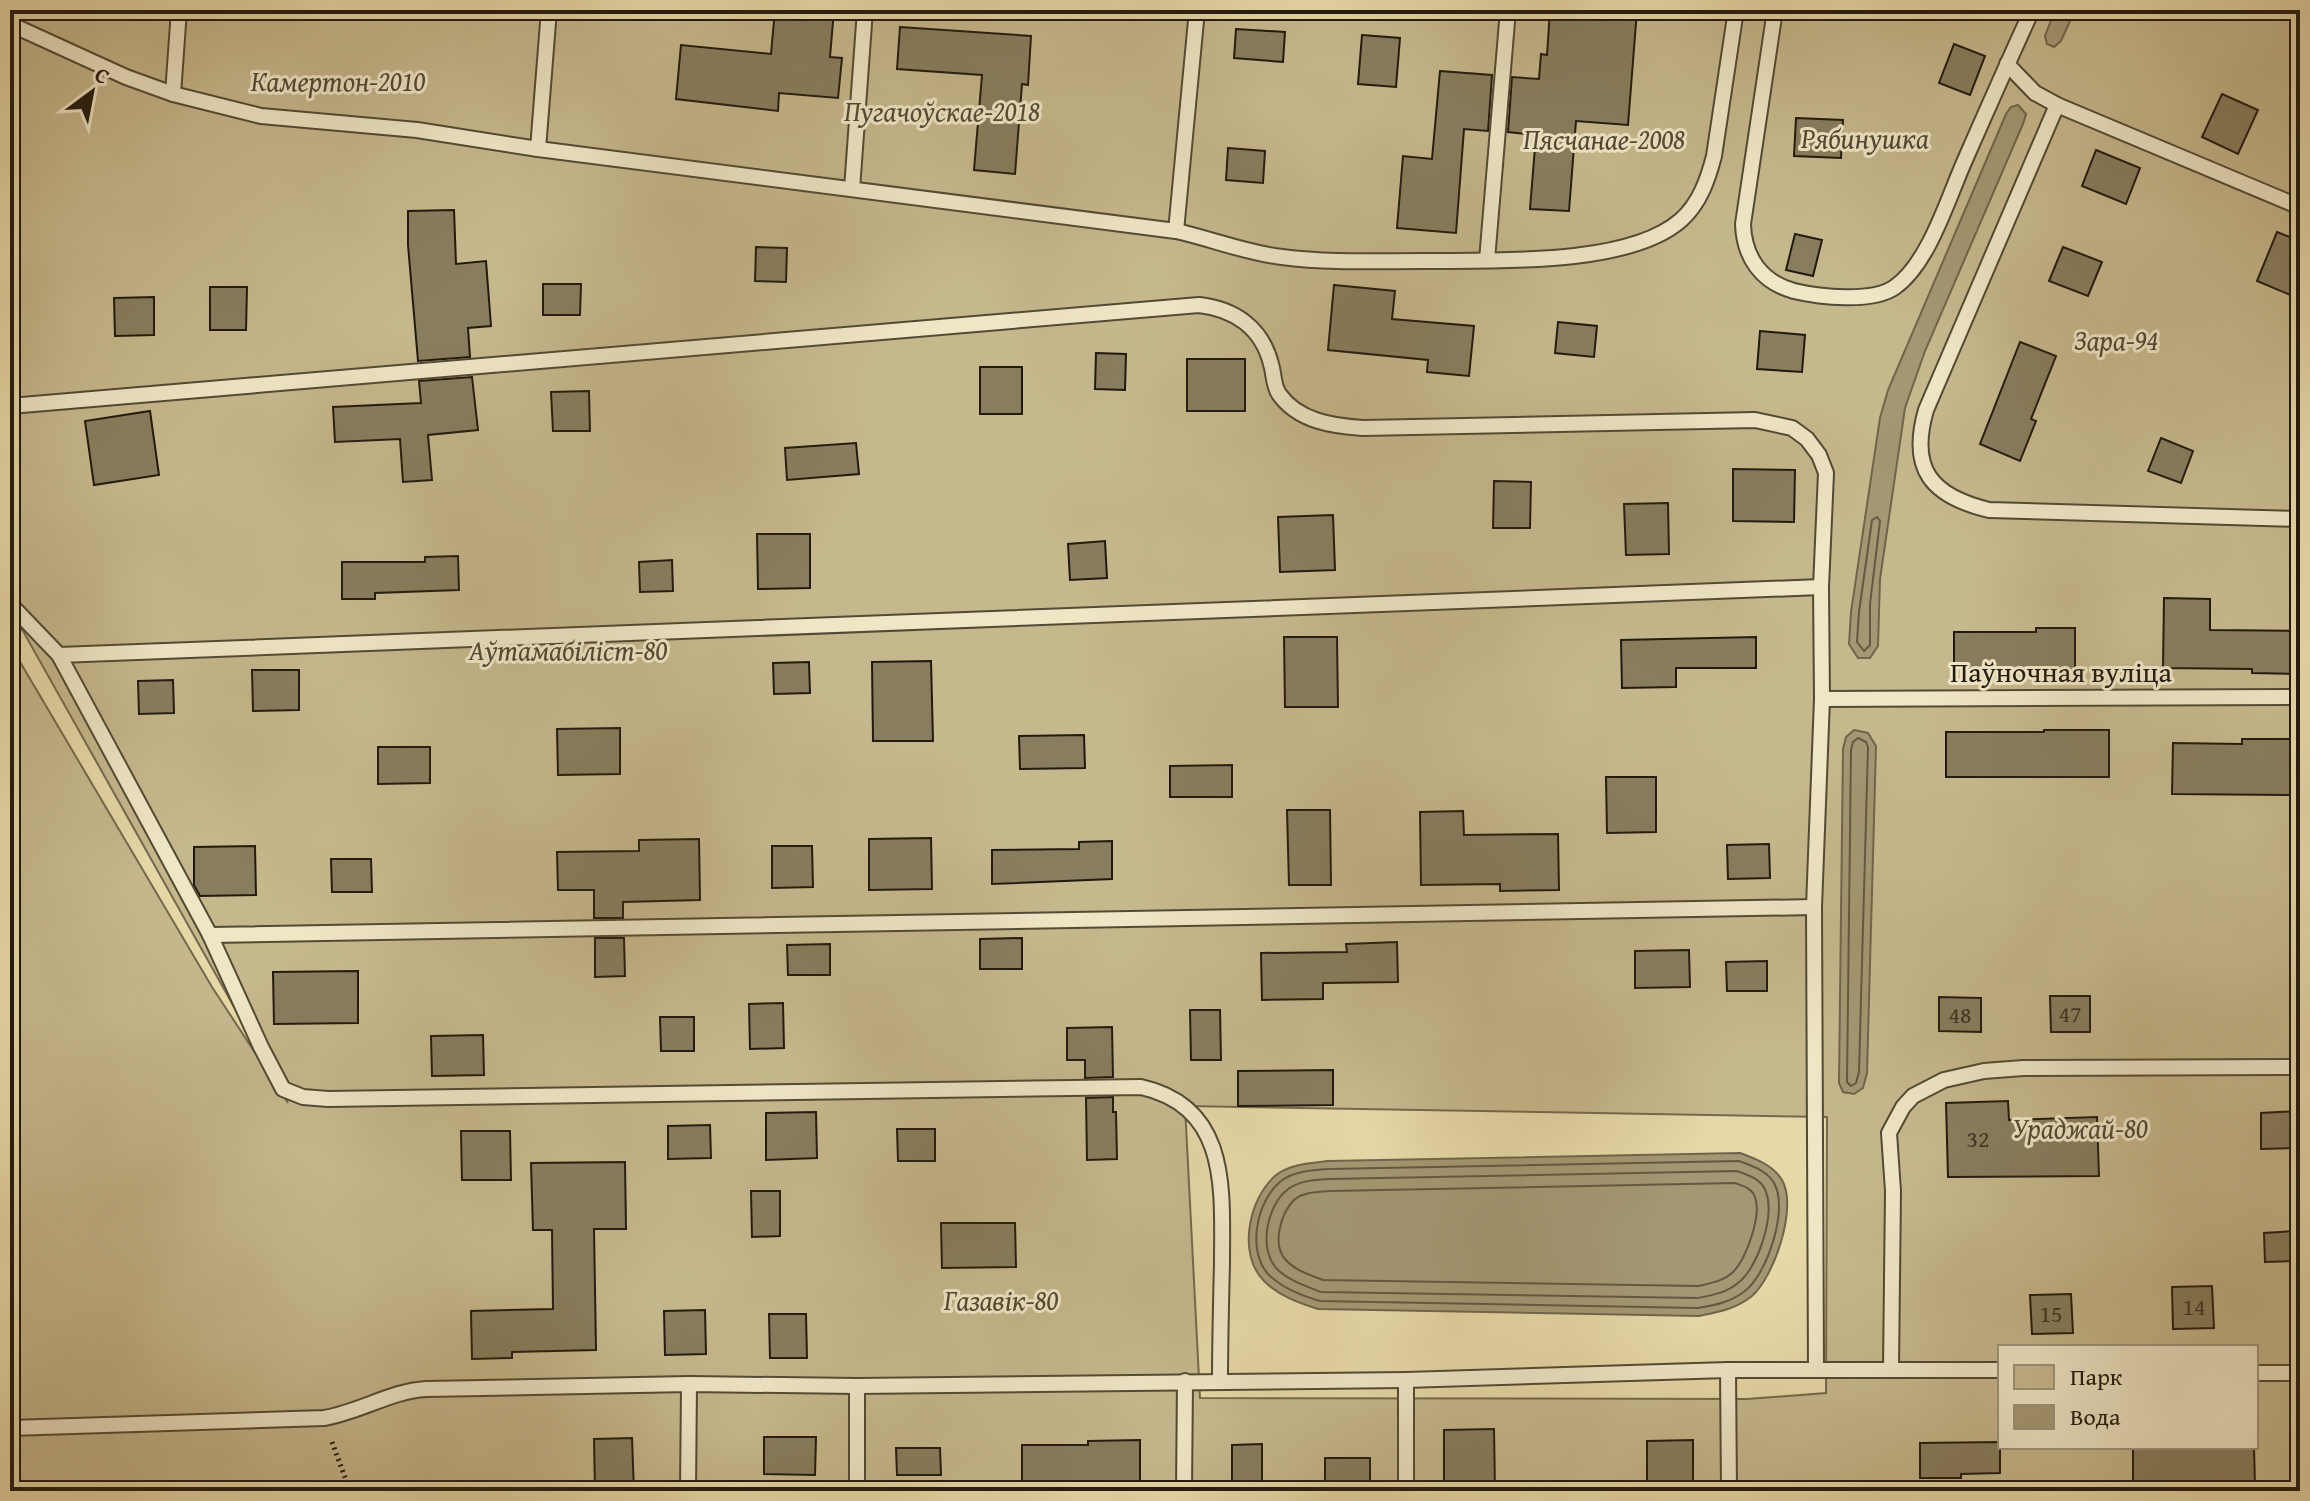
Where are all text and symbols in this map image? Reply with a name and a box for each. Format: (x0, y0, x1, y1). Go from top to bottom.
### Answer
north arrow (52, 52, 132, 132)
text: С (89, 58, 116, 92)
park label: Камертон-2010 (251, 60, 425, 101)
park label: Пугачоўскае-2018 (844, 90, 1040, 131)
park label: Рябинушка (1800, 117, 1929, 158)
park label: Пясчанае-2008 (1523, 118, 1685, 159)
park label: Зара-94 (2074, 319, 2158, 360)
park label: Аўтамабіліст-80 (468, 629, 668, 670)
street label: Паўночная вуліца (1950, 651, 2172, 692)
house number: 47 (2058, 996, 2082, 1031)
house number: 48 (1948, 997, 1972, 1032)
park label: Ураджай-80 (2012, 1107, 2148, 1148)
house number: 32 (1966, 1121, 1990, 1156)
park label: Газавік-80 (943, 1279, 1058, 1320)
house number: 14 (2182, 1289, 2206, 1324)
house number: 15 (2039, 1296, 2063, 1331)
legend (1998, 1345, 2258, 1449)
text: Парк (2070, 1359, 2123, 1394)
text: Вода (2070, 1399, 2121, 1434)

